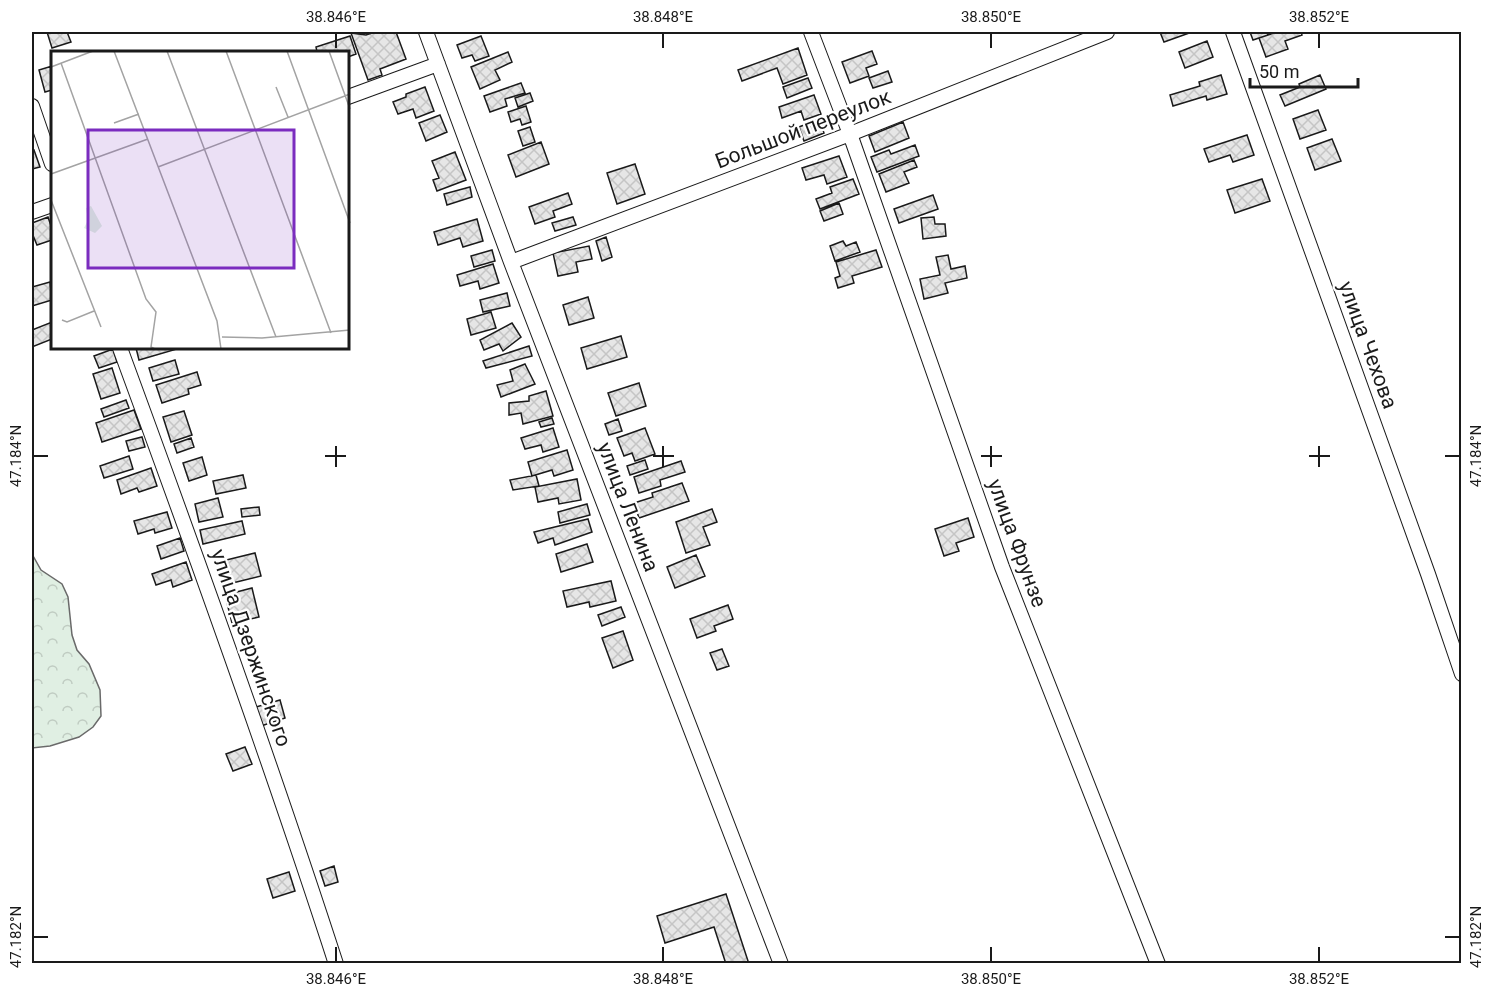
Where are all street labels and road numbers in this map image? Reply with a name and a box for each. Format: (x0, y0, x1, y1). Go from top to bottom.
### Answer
street label: Большой переулок (712, 84, 895, 174)
street label: улица Чехова (1334, 278, 1402, 412)
street label: улица Ленина (592, 439, 664, 575)
street label: улица Фрунзе (983, 476, 1051, 610)
street label: улица Дзержинского (206, 546, 296, 750)

